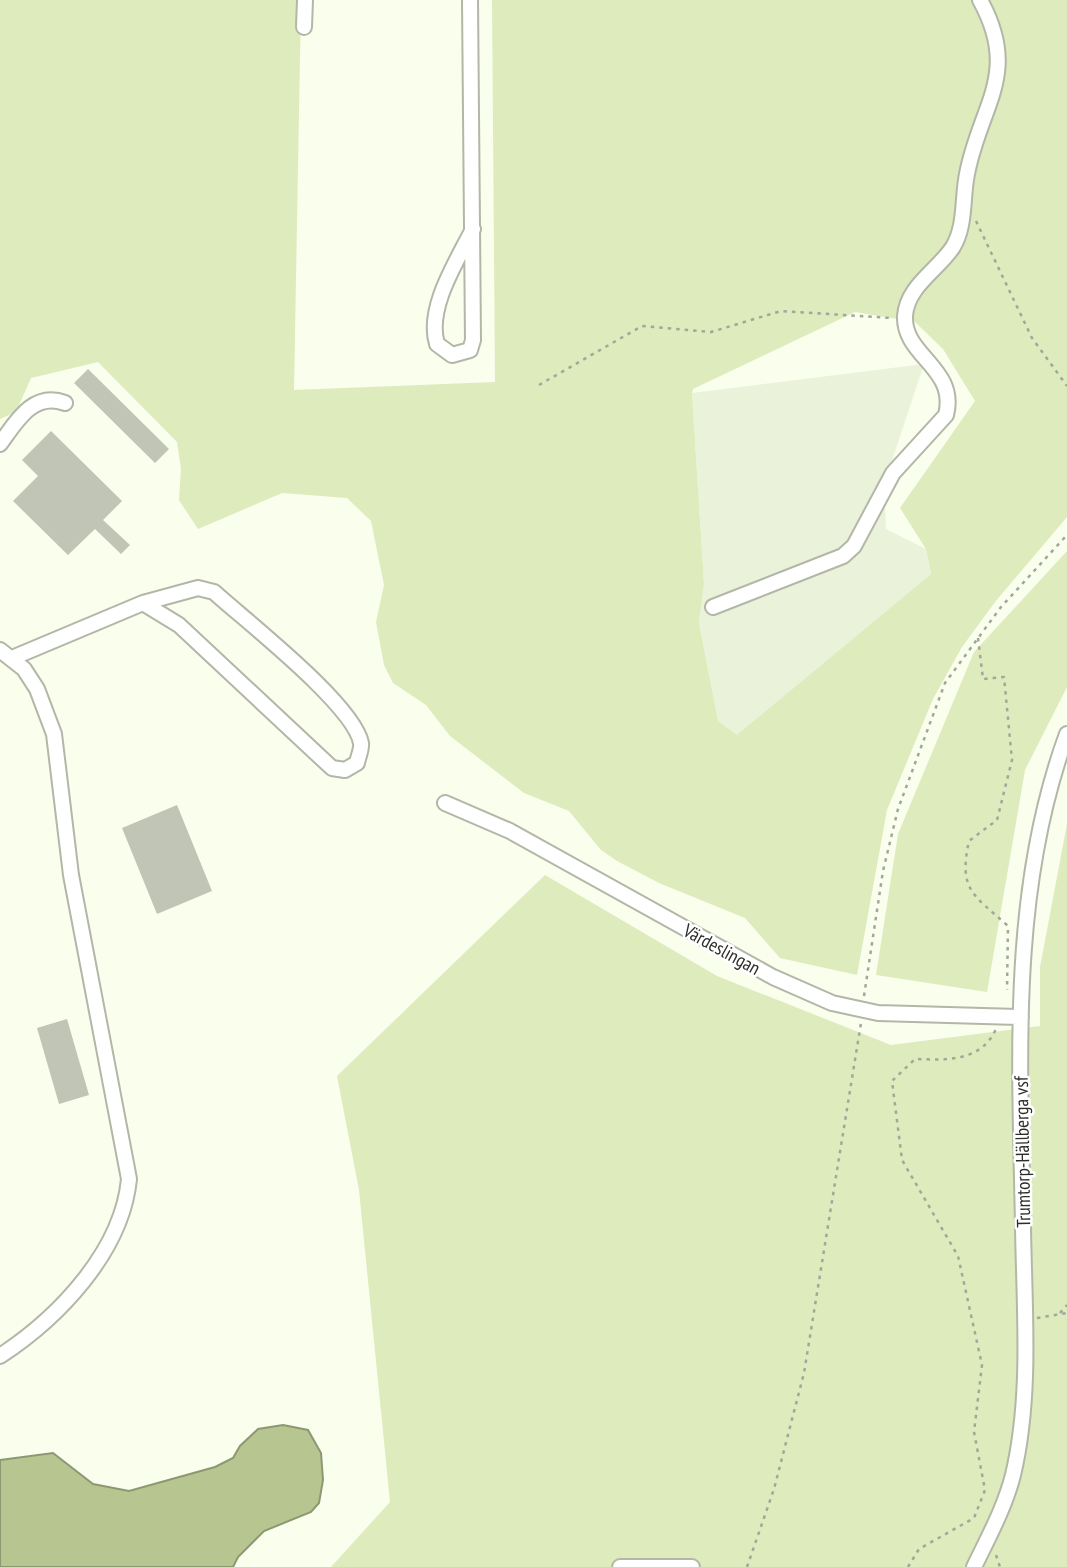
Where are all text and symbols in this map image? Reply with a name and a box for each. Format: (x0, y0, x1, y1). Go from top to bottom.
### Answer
street label: Värdeslingan (678, 918, 765, 980)
street label: Trumtorp-Hällberga vsf (1009, 1075, 1035, 1228)

